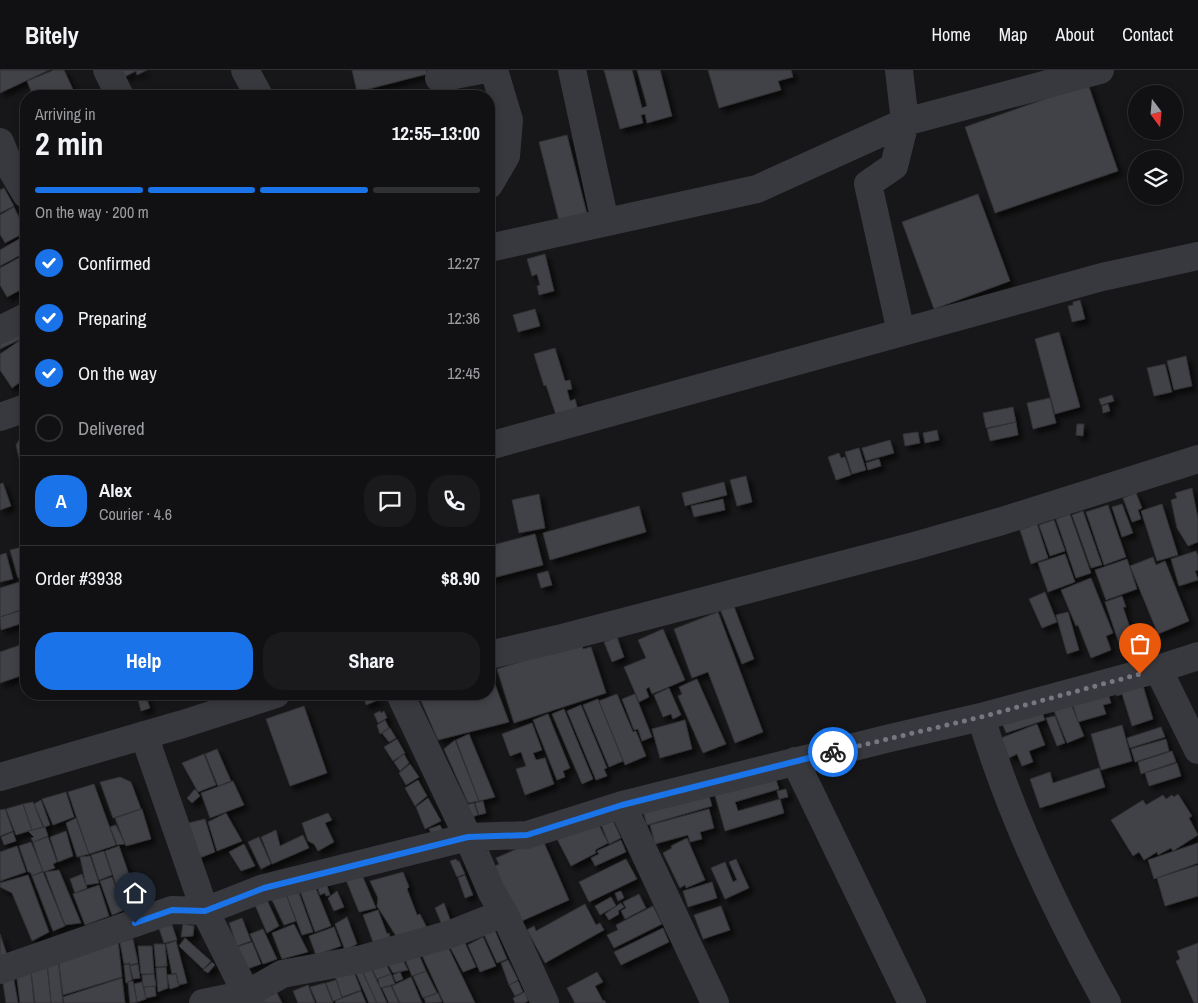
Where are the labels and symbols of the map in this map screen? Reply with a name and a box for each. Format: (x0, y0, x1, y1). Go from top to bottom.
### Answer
north arrow (1128, 85, 1182, 140)
pin (1119, 623, 1161, 674)
courier (808, 727, 858, 777)
pin (114, 872, 156, 923)

